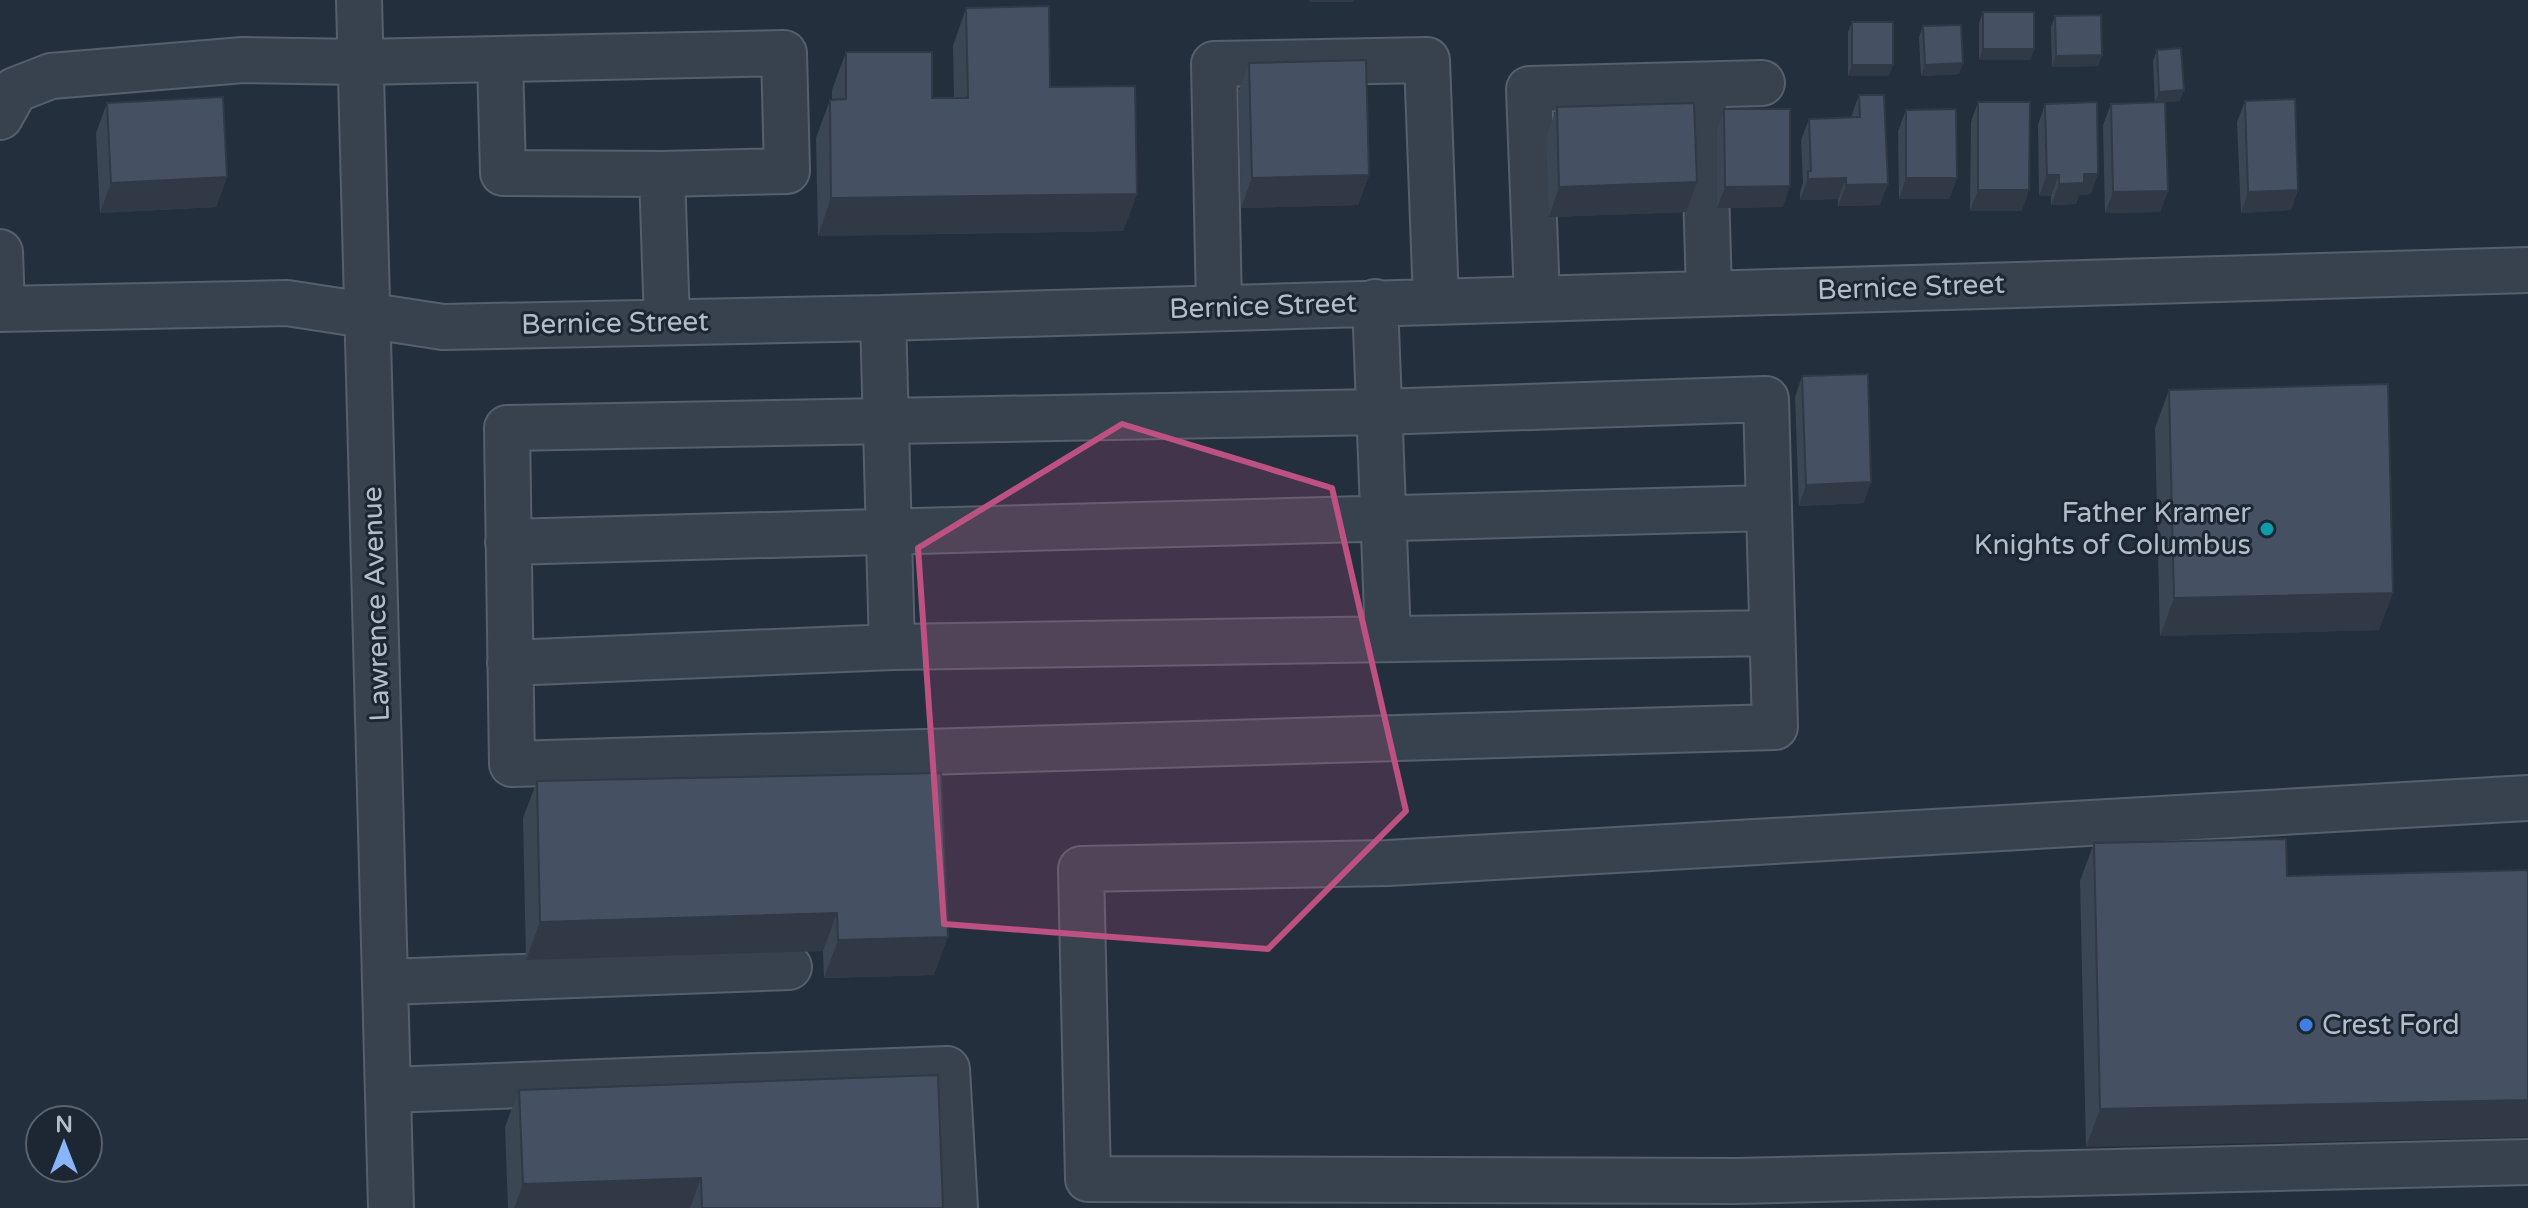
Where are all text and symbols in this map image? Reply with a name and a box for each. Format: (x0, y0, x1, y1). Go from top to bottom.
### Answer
street label: Bernice Street (1817, 267, 2006, 307)
street label: Bernice Street (1169, 286, 1358, 326)
street label: Bernice Street (521, 304, 709, 342)
street label: Lawrence Avenue (355, 486, 397, 722)
place label: Father Kramer Knights of Columbus (1974, 496, 2251, 562)
marker: Father Kramer Knights of Columbus (2258, 520, 2276, 538)
place label: Crest Ford (2322, 1008, 2460, 1042)
marker: Crest Ford (2297, 1016, 2315, 1034)
north arrow (24, 1104, 104, 1184)
text: N (55, 1112, 73, 1138)

